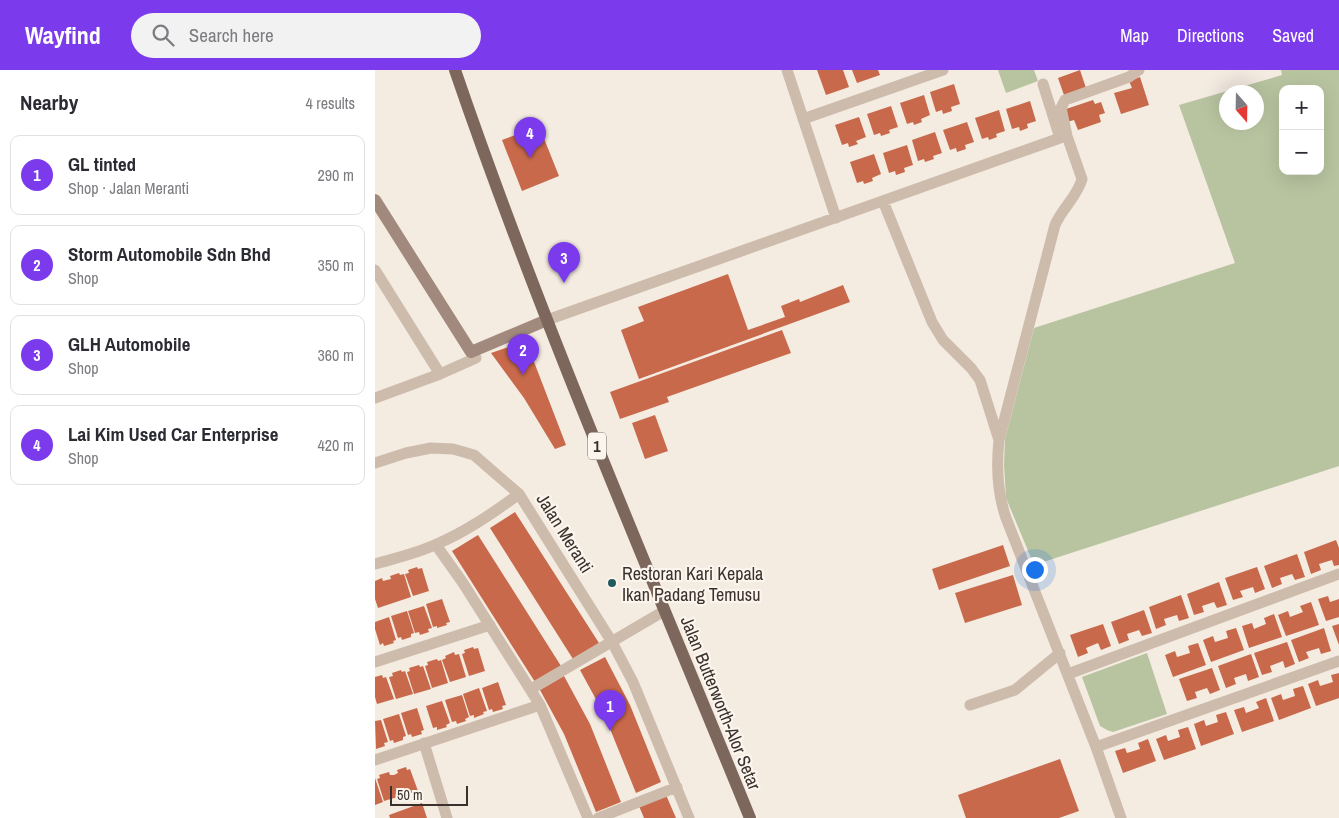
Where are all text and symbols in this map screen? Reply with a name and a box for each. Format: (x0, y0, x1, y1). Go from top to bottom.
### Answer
search box (131, 13, 481, 58)
text: Wayfind (25, 19, 101, 51)
icon: search (149, 21, 177, 49)
text: Search here (189, 22, 274, 48)
text: Map (1120, 23, 1149, 48)
text: Directions (1177, 23, 1244, 48)
text: Saved (1272, 23, 1314, 48)
north arrow (1219, 85, 1264, 130)
map controls (1279, 85, 1324, 175)
button: + (1279, 85, 1324, 130)
text: Nearby (20, 88, 78, 117)
text: 4 results (305, 92, 355, 114)
pin: 4 (514, 117, 546, 158)
button: − (1279, 130, 1324, 175)
text: GL tinted (68, 151, 136, 177)
text: 1 (33, 164, 41, 186)
text: 290 m (318, 164, 354, 186)
text: Shop · Jalan Meranti (68, 177, 189, 199)
text: Storm Automobile Sdn Bhd (68, 241, 271, 267)
pin: 3 (548, 242, 580, 283)
text: 2 (33, 254, 41, 276)
text: 350 m (318, 254, 354, 276)
text: Shop (68, 267, 99, 289)
text: GLH Automobile (68, 331, 190, 357)
pin: 2 (507, 334, 539, 375)
text: 3 (33, 344, 41, 366)
text: 360 m (318, 344, 354, 366)
text: Shop (68, 357, 99, 379)
text: Lai Kim Used Car Enterprise (68, 421, 278, 447)
road number: 1 (588, 432, 606, 460)
text: 4 (33, 434, 41, 456)
text: 420 m (318, 434, 354, 456)
text: Shop (68, 447, 99, 469)
street label: Jalan Meranti (531, 488, 599, 578)
your location (1022, 557, 1048, 583)
place label: Restoran Kari Kepala Ikan Padang Temusu (622, 561, 763, 607)
marker: Restoran Kari Kepala Ikan Padang Temusu (606, 577, 618, 589)
street label: Jalan Butterworth-Alor Setar (675, 612, 767, 794)
pin: 1 (594, 690, 626, 731)
scale bar (390, 783, 467, 806)
text: 50 m (397, 786, 423, 804)

